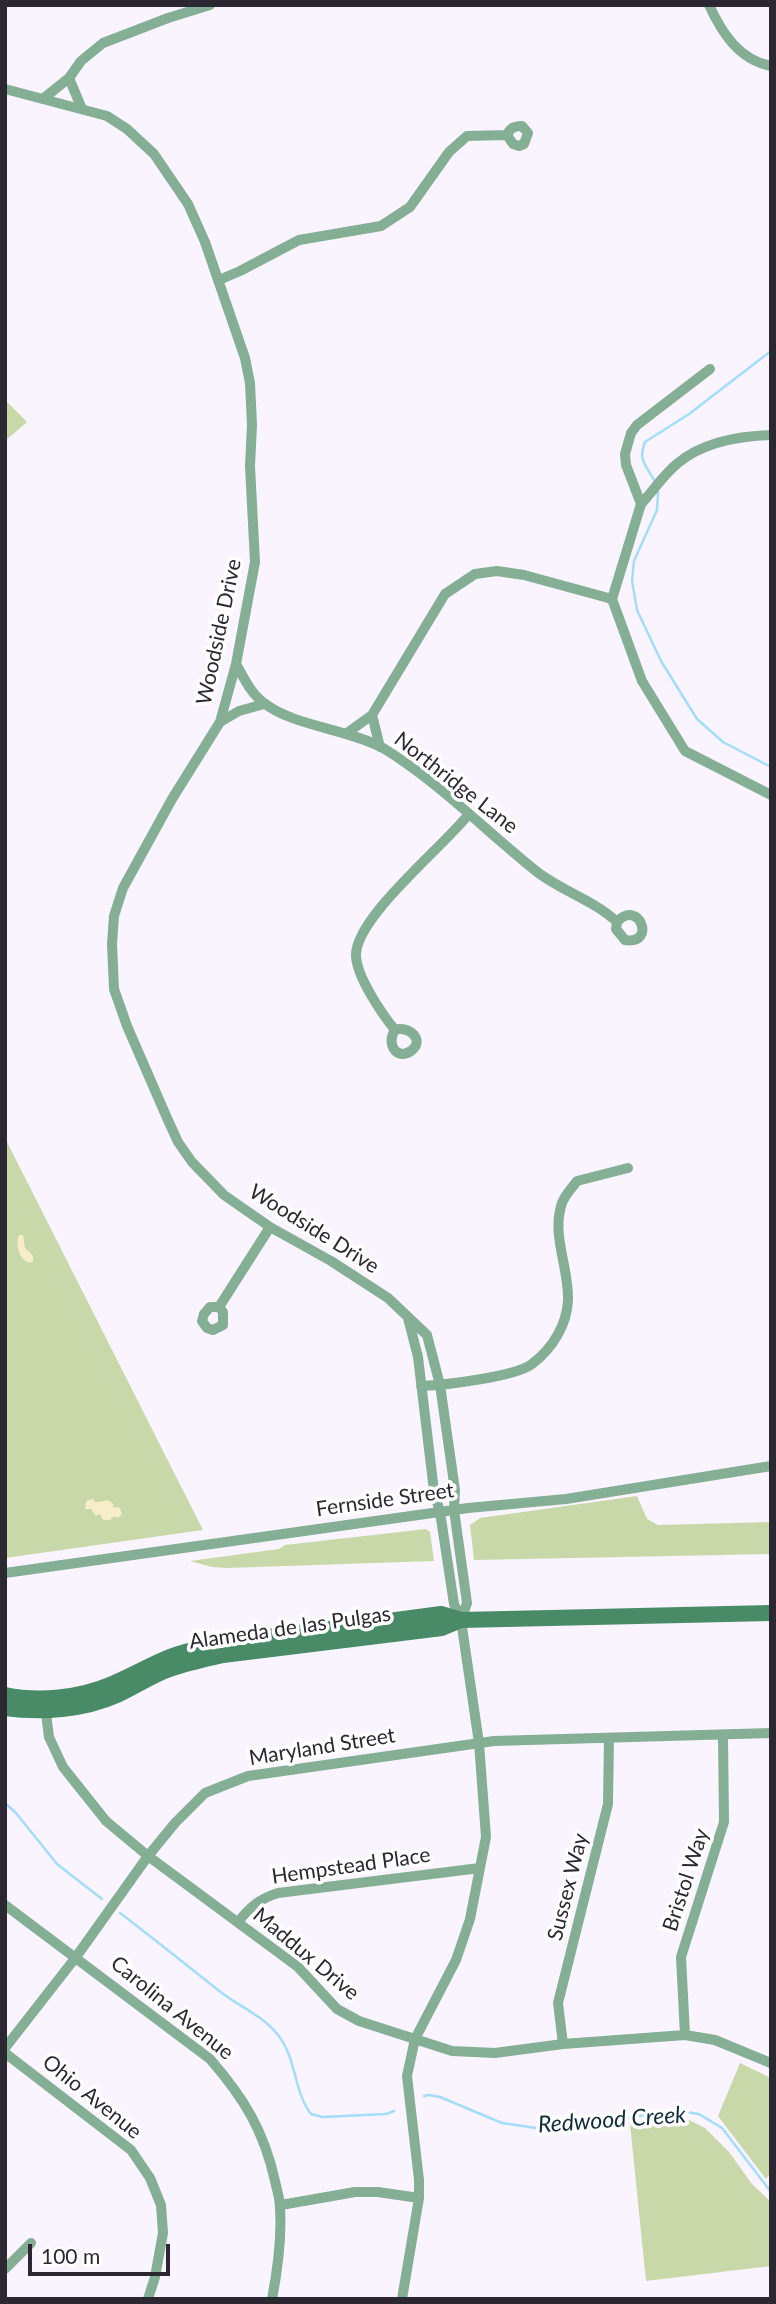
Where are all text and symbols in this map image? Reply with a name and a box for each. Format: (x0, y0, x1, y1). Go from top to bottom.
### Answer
street label: Woodside Drive (191, 557, 247, 707)
street label: Northridge Lane (389, 727, 523, 839)
street label: Woodside Drive (244, 1179, 384, 1279)
street label: Fernside Street (314, 1478, 456, 1522)
street label: Alameda de las Pulgas (188, 1601, 392, 1655)
street label: Maryland Street (247, 1723, 397, 1771)
street label: Bristol Way (658, 1826, 714, 1934)
street label: Sussex Way (543, 1831, 593, 1943)
street label: Hempstead Place (270, 1842, 432, 1890)
street label: Maddux Drive (248, 1902, 364, 2006)
street label: Carolina Avenue (106, 1951, 238, 2065)
street label: Ohio Avenue (37, 2049, 147, 2145)
water label: Redwood Creek (537, 2101, 687, 2139)
scale bar (32, 2230, 173, 2274)
text: 100 m (41, 2243, 100, 2268)

